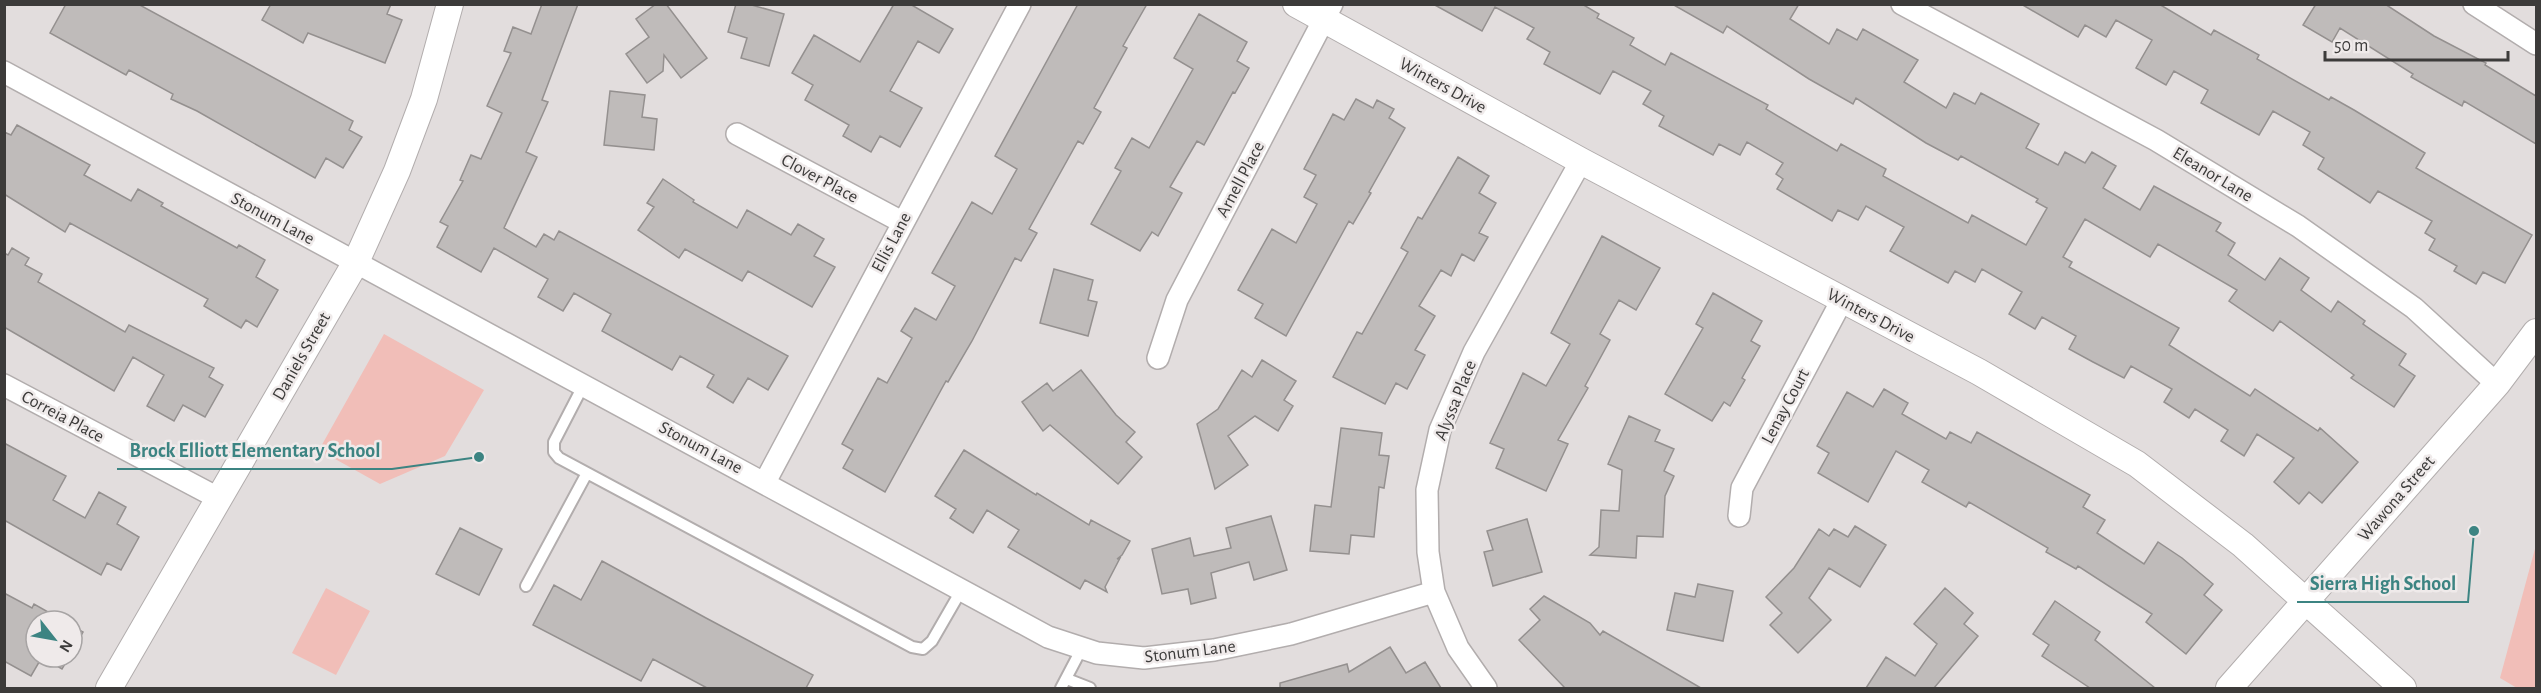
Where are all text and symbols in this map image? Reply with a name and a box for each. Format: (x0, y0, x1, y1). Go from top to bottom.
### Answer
scale bar (2325, 24, 2508, 62)
text: 50 m (2334, 37, 2368, 55)
street label: Winters Drive (1396, 55, 1489, 117)
street label: Arnell Place (1213, 139, 1268, 220)
street label: Eleanor Lane (2169, 144, 2255, 206)
street label: Clover Place (778, 151, 861, 207)
street label: Stonum Lane (228, 189, 317, 248)
street label: Ellis Lane (869, 210, 915, 275)
street label: Winters Drive (1824, 285, 1917, 346)
street label: Daniels Street (270, 309, 334, 404)
street label: Alyssa Place (1432, 358, 1480, 443)
street label: Lenay Court (1759, 366, 1813, 447)
street label: Correia Place (18, 388, 107, 446)
street label: Stonum Lane (656, 418, 745, 477)
callout: Brock Elliott Elementary School (117, 431, 392, 469)
text: Brock Elliott Elementary School (130, 441, 380, 461)
street label: Wawona Street (2355, 452, 2439, 545)
callout: Sierra High School (2297, 564, 2468, 602)
text: Sierra High School (2310, 574, 2456, 594)
north arrow (24, 609, 84, 669)
text: N (56, 637, 76, 655)
street label: Stonum Lane (1144, 637, 1237, 667)

